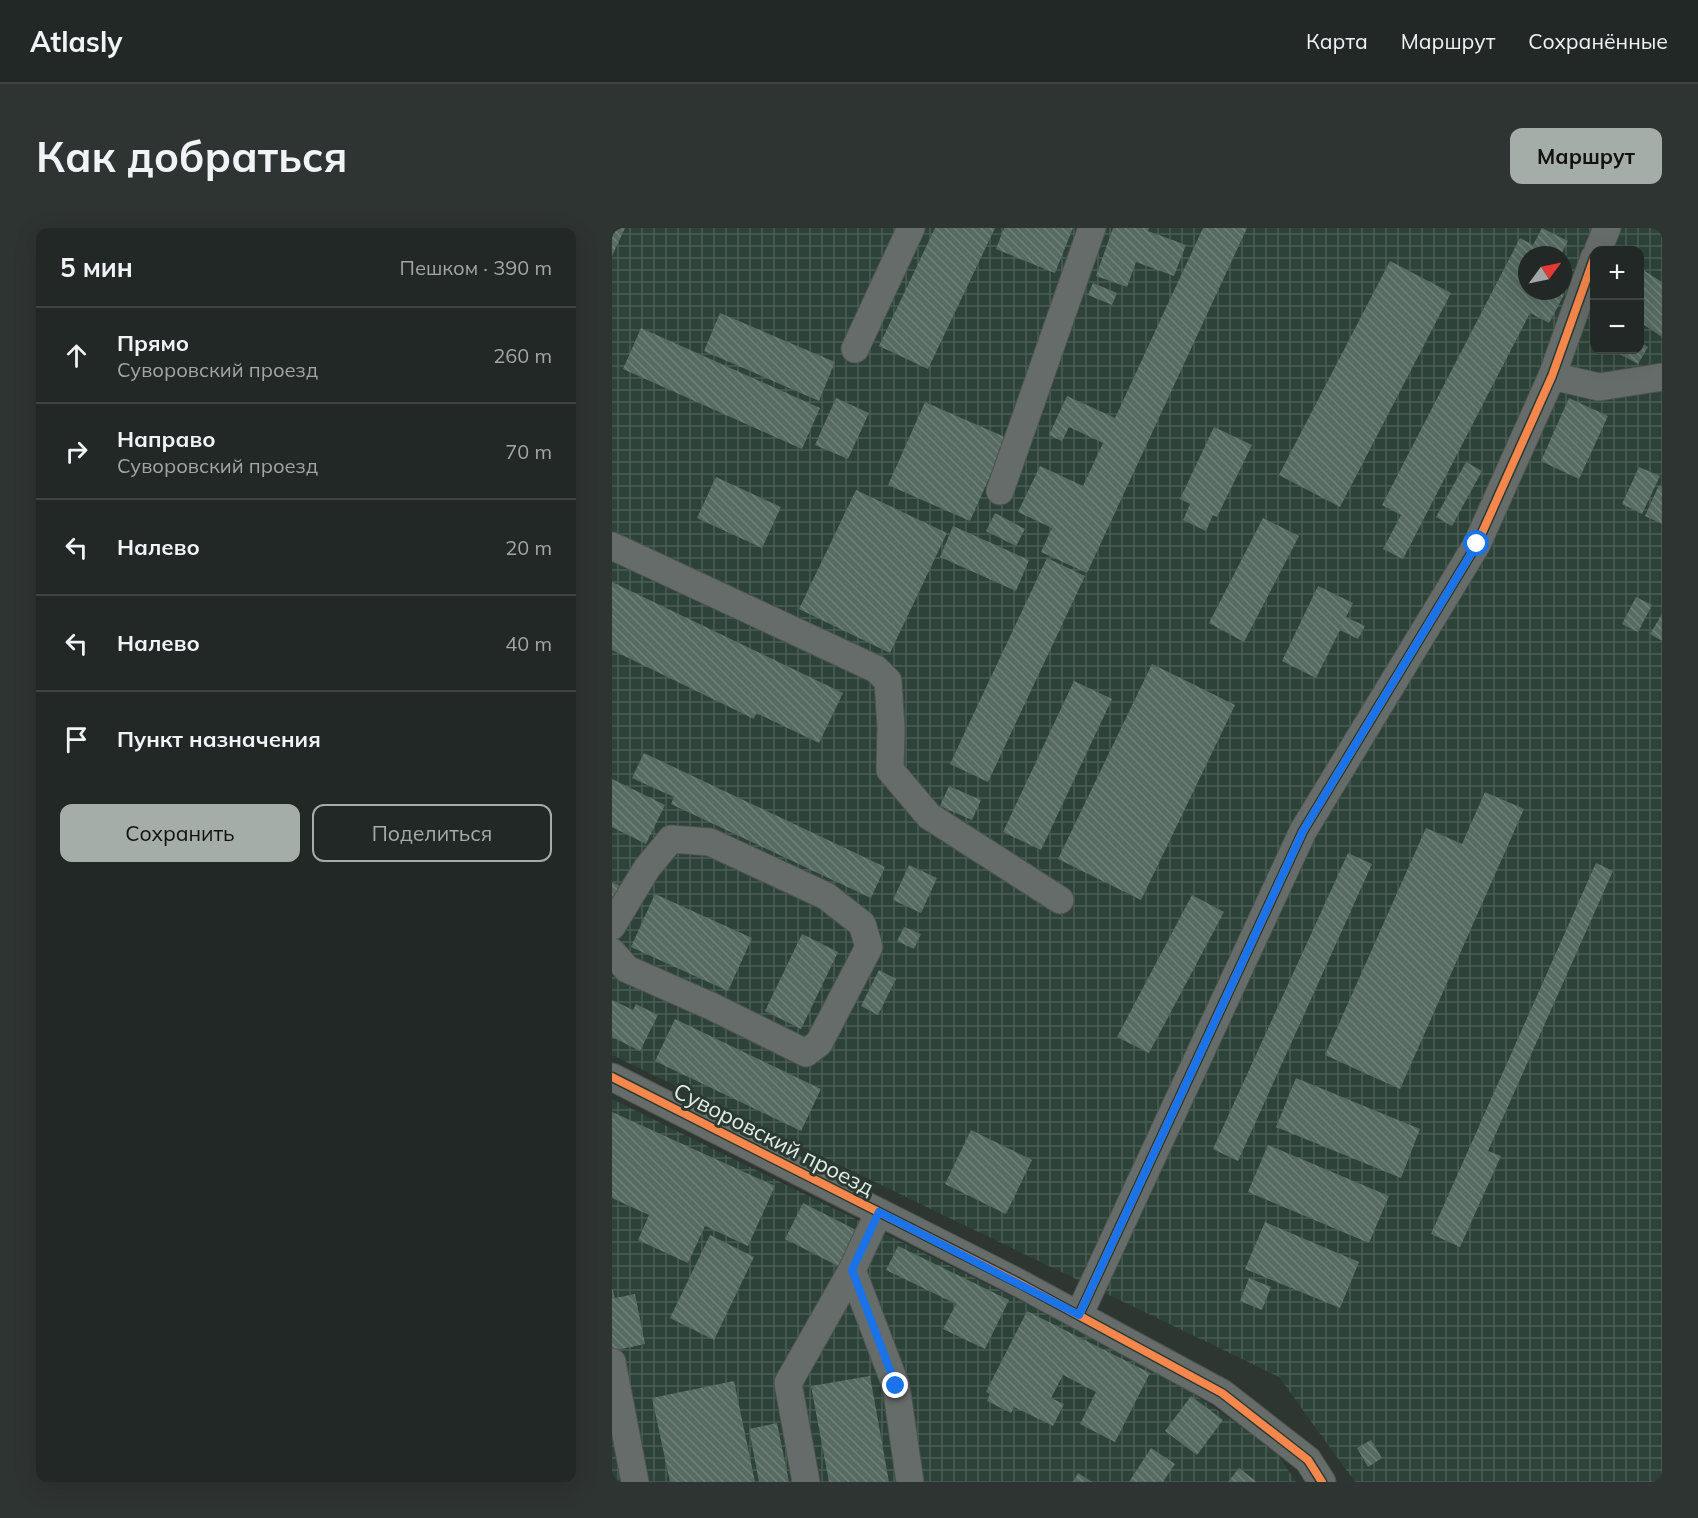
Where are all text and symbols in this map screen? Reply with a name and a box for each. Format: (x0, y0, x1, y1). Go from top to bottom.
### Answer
text: Atlasly (30, 24, 122, 59)
text: Карта (1306, 28, 1368, 54)
text: Маршрут (1401, 28, 1495, 54)
text: Сохранённые (1528, 28, 1668, 54)
button: Маршрут (1510, 128, 1662, 184)
text: Как добраться (36, 130, 348, 183)
north arrow (1518, 246, 1572, 300)
map controls (1590, 246, 1644, 354)
button: + (1590, 246, 1644, 300)
text: 5 мин (60, 251, 133, 284)
text: Пешком · 390 m (400, 255, 552, 280)
button: − (1590, 300, 1644, 354)
text: Прямо (117, 329, 189, 357)
icon: ahead (60, 339, 93, 372)
text: 260 m (493, 343, 552, 368)
text: Суворовский проезд (117, 357, 318, 382)
text: Направо (117, 425, 215, 453)
icon: right (60, 435, 93, 468)
text: 70 m (505, 439, 552, 464)
text: Суворовский проезд (117, 453, 318, 478)
route start (1463, 530, 1489, 556)
icon: left (60, 531, 93, 564)
text: Налево (117, 533, 200, 561)
text: 20 m (505, 535, 552, 560)
icon: left (60, 627, 93, 660)
text: Налево (117, 629, 200, 657)
text: 40 m (505, 631, 552, 656)
icon: arrive (60, 723, 93, 756)
text: Пункт назначения (117, 725, 321, 753)
button: Сохранить (60, 804, 300, 862)
button: Поделиться (312, 804, 552, 862)
street label: Суворовский проезд (669, 1076, 879, 1202)
route end (882, 1372, 908, 1398)

